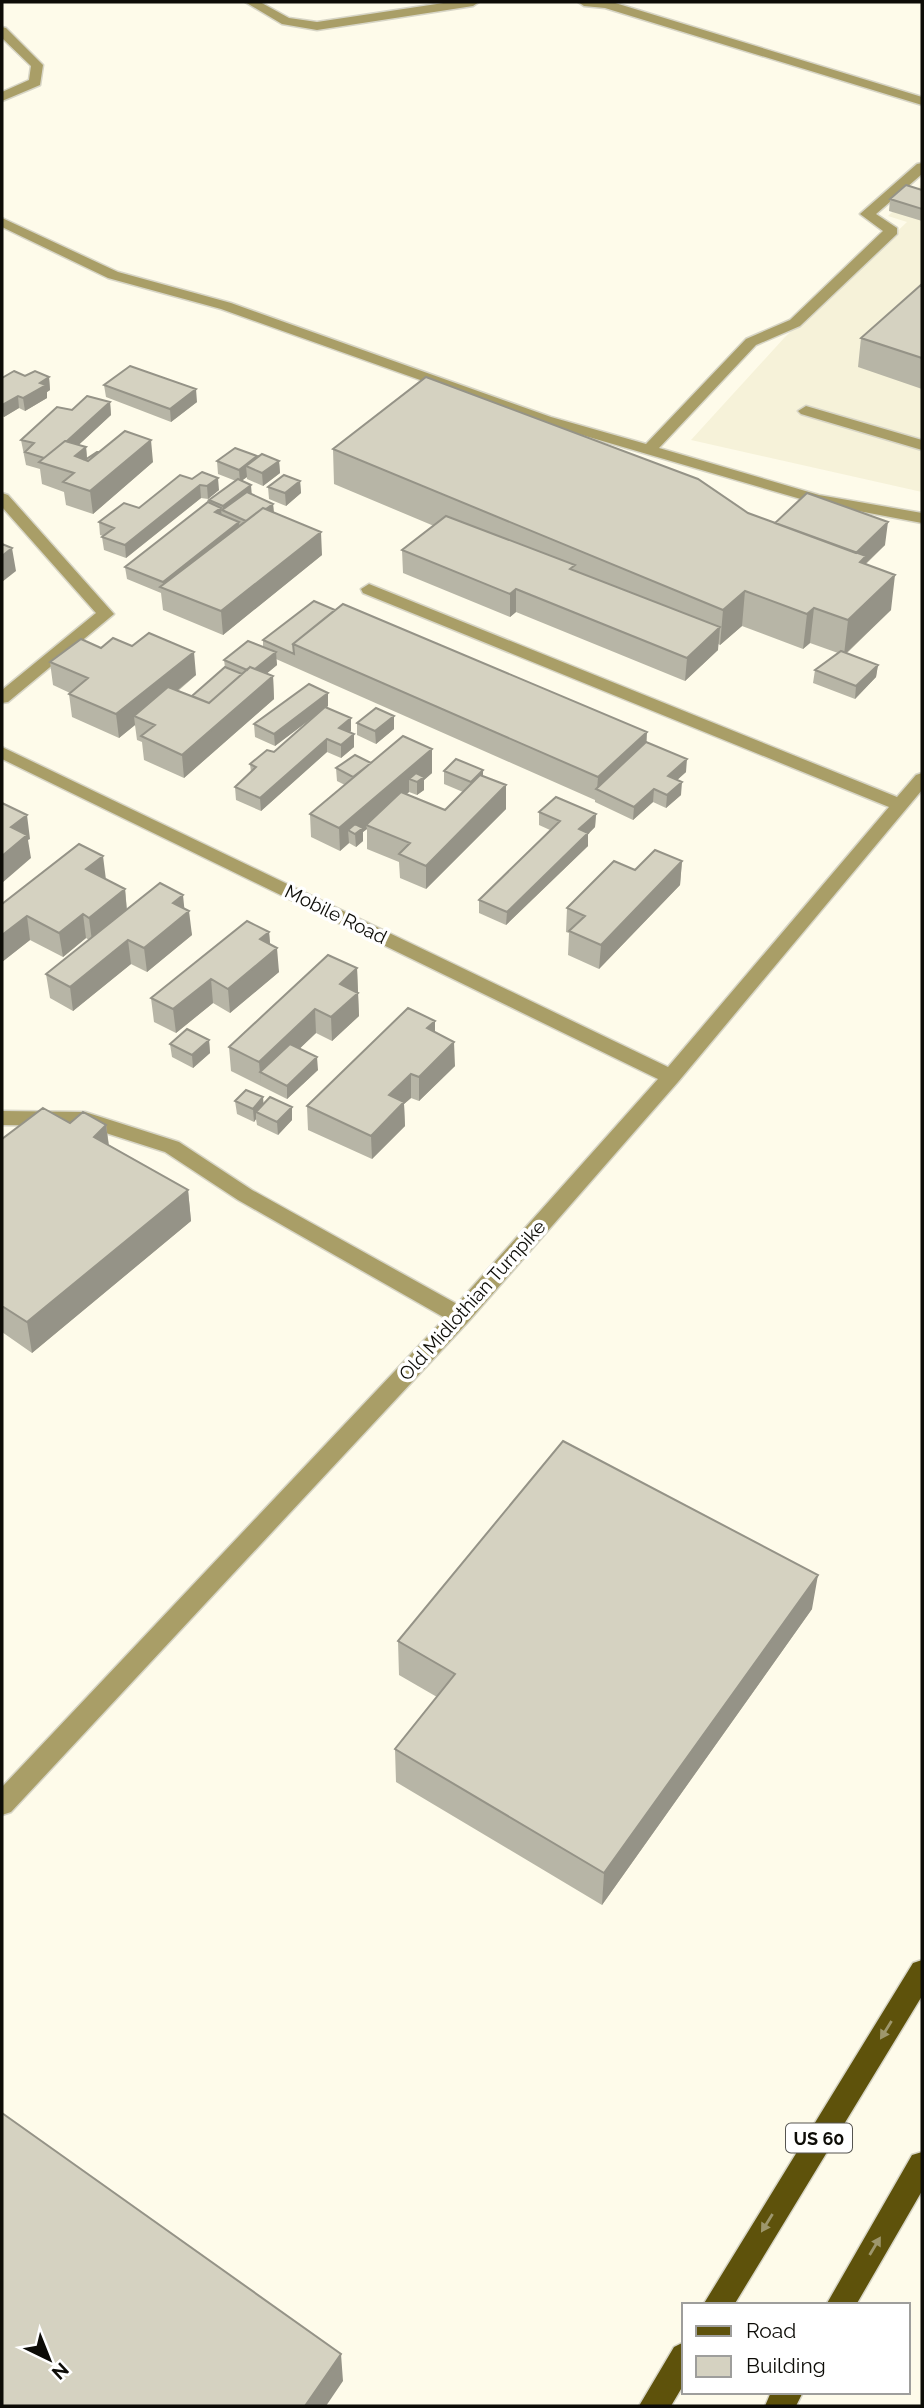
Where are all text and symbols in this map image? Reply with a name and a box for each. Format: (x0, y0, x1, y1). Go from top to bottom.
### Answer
street label: Mobile Road (282, 880, 390, 948)
street label: Old Midlothian Turnpike (394, 1215, 550, 1385)
one-way arrow (880, 2020, 893, 2040)
road number: US 60 (786, 2124, 852, 2152)
one-way arrow (760, 2214, 773, 2233)
one-way arrow (868, 2236, 880, 2256)
legend (682, 2303, 910, 2394)
text: Road (746, 2318, 796, 2343)
north arrow (14, 2324, 84, 2394)
text: Building (746, 2353, 826, 2378)
text: N (48, 2358, 73, 2384)

